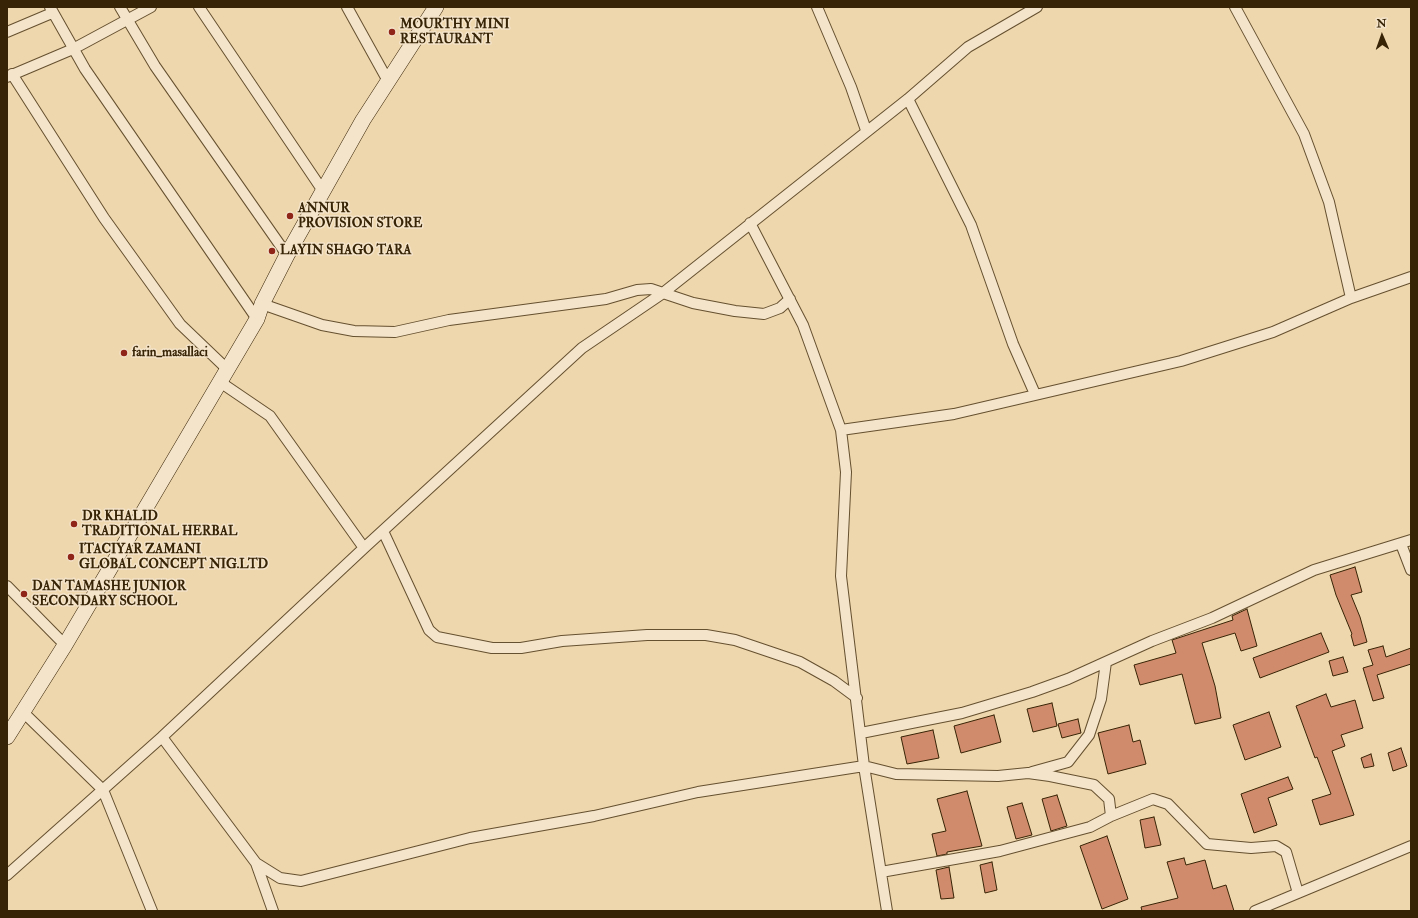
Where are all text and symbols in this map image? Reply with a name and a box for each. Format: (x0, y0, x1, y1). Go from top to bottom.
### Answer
north arrow (1362, 16, 1402, 56)
place label: MOURTHY MINI RESTAURANT (400, 17, 510, 48)
text: N (1376, 17, 1387, 30)
marker: MOURTHY MINI RESTAURANT (387, 27, 397, 37)
place label: ANNUR PROVISION STORE (298, 201, 422, 232)
marker: ANNUR PROVISION STORE (285, 211, 295, 221)
place label: LAYIN SHAGO TARA (280, 243, 411, 259)
marker: LAYIN SHAGO TARA (267, 246, 277, 256)
place label: farin_masallaci (132, 345, 208, 361)
marker: farin_masallaci (119, 348, 129, 358)
place label: DR KHALID TRADITIONAL HERBAL (82, 509, 237, 540)
marker: DR KHALID TRADITIONAL HERBAL (69, 519, 79, 529)
place label: ITACIYAR ZAMANI GLOBAL CONCEPT NIG.LTD (79, 542, 268, 573)
marker: ITACIYAR ZAMANI GLOBAL CONCEPT NIG.LTD (66, 552, 76, 562)
place label: DAN TAMASHE JUNIOR SECONDARY SCHOOL (32, 579, 186, 610)
marker: DAN TAMASHE JUNIOR SECONDARY SCHOOL (19, 589, 29, 599)

